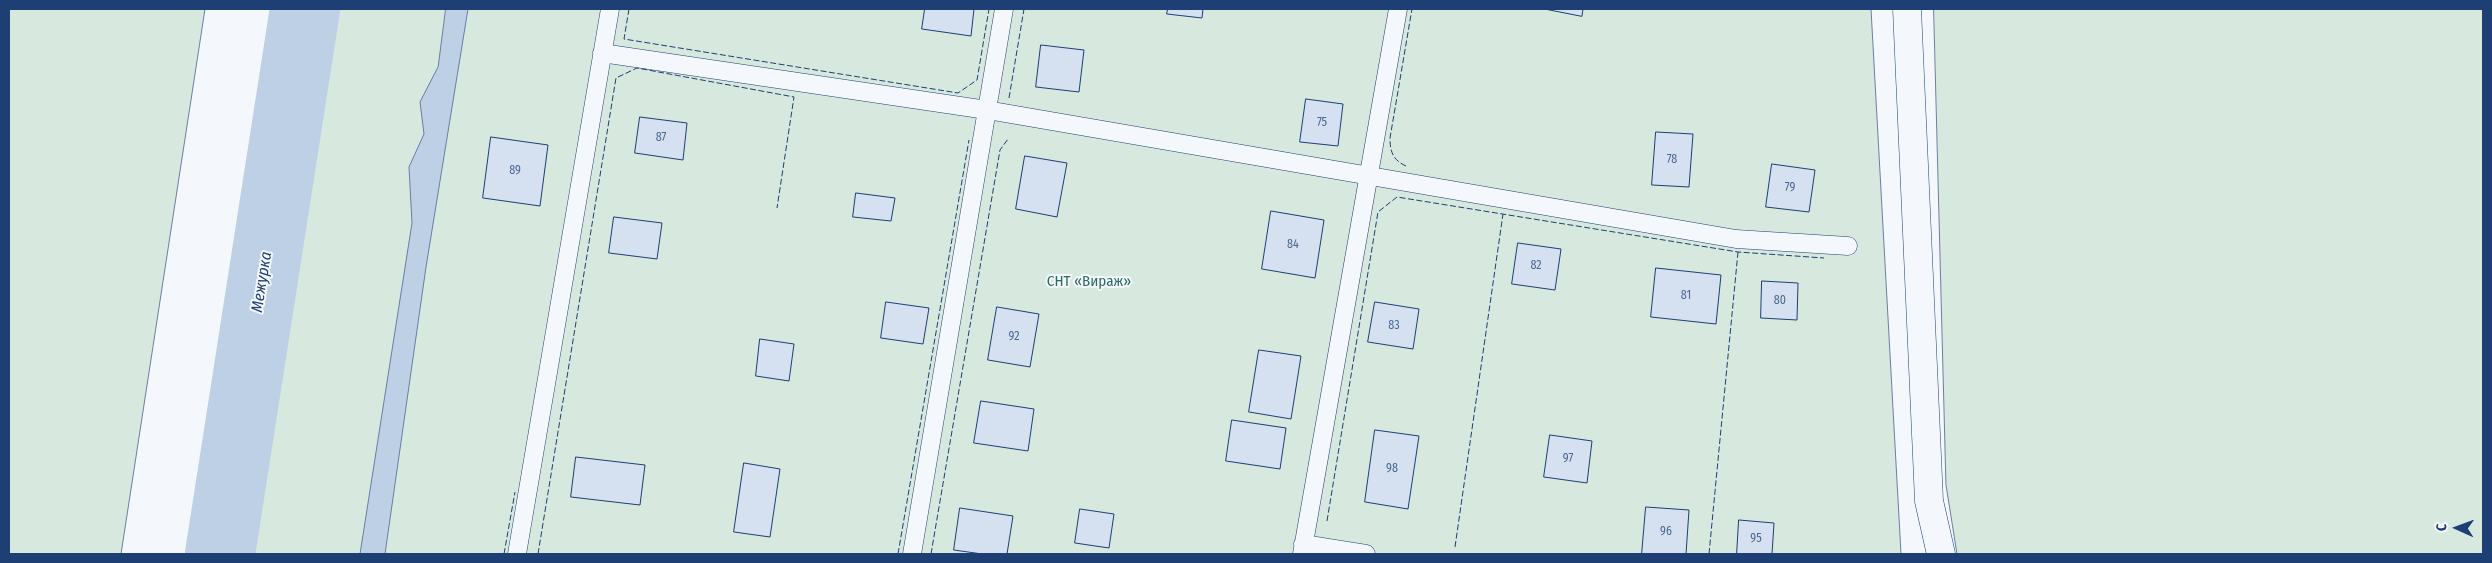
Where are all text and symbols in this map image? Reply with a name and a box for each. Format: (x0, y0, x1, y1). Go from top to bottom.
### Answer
house number: 75 (1317, 116, 1327, 130)
house number: 87 (656, 131, 666, 145)
house number: 78 (1667, 153, 1677, 167)
house number: 89 (509, 164, 521, 178)
house number: 79 (1785, 181, 1795, 195)
house number: 84 (1287, 238, 1299, 252)
water label: Межурка (248, 250, 276, 314)
house number: 82 (1530, 259, 1542, 273)
park label: СНТ «Вираж» (1047, 273, 1131, 291)
house number: 81 (1681, 289, 1691, 303)
house number: 80 (1774, 294, 1786, 308)
house number: 83 (1388, 319, 1400, 333)
house number: 92 (1009, 330, 1019, 344)
house number: 97 (1563, 452, 1573, 466)
house number: 98 (1386, 462, 1398, 476)
north arrow (2432, 503, 2482, 553)
text: С (2433, 523, 2450, 531)
house number: 96 (1660, 525, 1672, 539)
house number: 95 (1750, 532, 1762, 546)

